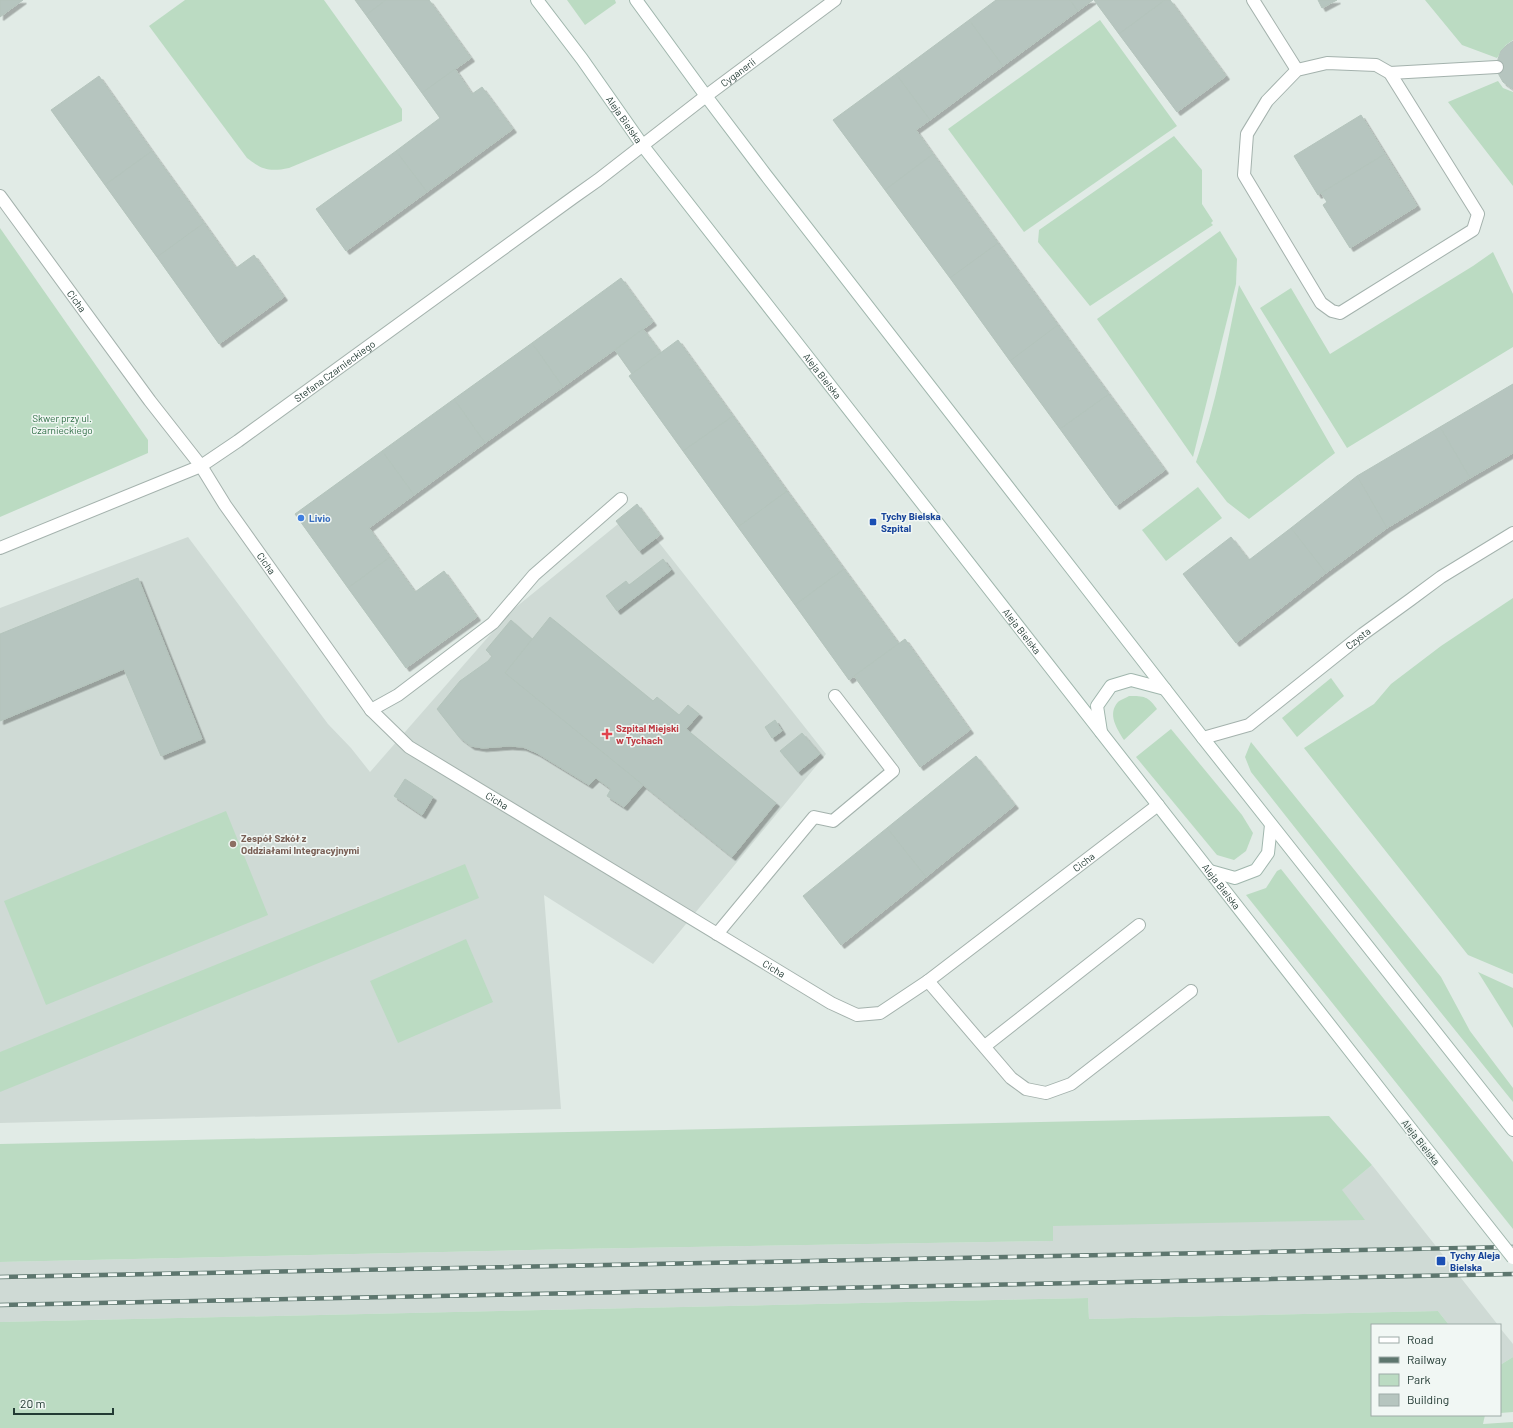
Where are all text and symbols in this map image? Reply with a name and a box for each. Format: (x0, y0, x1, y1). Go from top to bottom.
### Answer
street label: Cyganerii (718, 55, 758, 89)
street label: Aleja Bielska (604, 94, 645, 145)
street label: Cicha (65, 288, 89, 314)
street label: Stefana Czarnieckiego (292, 338, 377, 404)
street label: Aleja Bielska (801, 351, 844, 401)
park label: Skwer przy ul. Czarnieckiego (31, 412, 93, 436)
place label: Tychy Bielska Szpital (881, 510, 941, 534)
place label: Livio (309, 512, 331, 524)
marker: Livio (296, 513, 306, 523)
marker: Tychy Bielska Szpital (868, 517, 878, 527)
street label: Cicha (255, 550, 278, 577)
street label: Aleja Bielska (1000, 606, 1044, 656)
street label: Czysta (1343, 625, 1373, 652)
place label: Szpital Miejski w Tychach (616, 722, 679, 746)
marker: Szpital Miejski w Tychach (601, 728, 613, 740)
street label: Cicha (483, 789, 510, 812)
place label: Zespół Szkół z Oddziałami Integracyjnymi (241, 832, 360, 856)
marker: Zespół Szkół z Oddziałami Integracyjnymi (228, 839, 238, 849)
street label: Cicha (1070, 850, 1097, 874)
street label: Aleja Bielska (1200, 861, 1243, 912)
street label: Cicha (760, 957, 787, 980)
street label: Aleja Bielska (1399, 1117, 1443, 1167)
place label: Tychy Aleja Bielska (1450, 1249, 1500, 1273)
marker: Tychy Aleja Bielska (1435, 1255, 1447, 1267)
legend (1371, 1324, 1501, 1416)
text: Road (1407, 1332, 1434, 1346)
text: Railway (1407, 1352, 1447, 1366)
text: Park (1407, 1372, 1431, 1386)
scale bar (14, 1390, 113, 1416)
text: Building (1407, 1392, 1449, 1406)
text: 20 m (20, 1396, 46, 1410)

